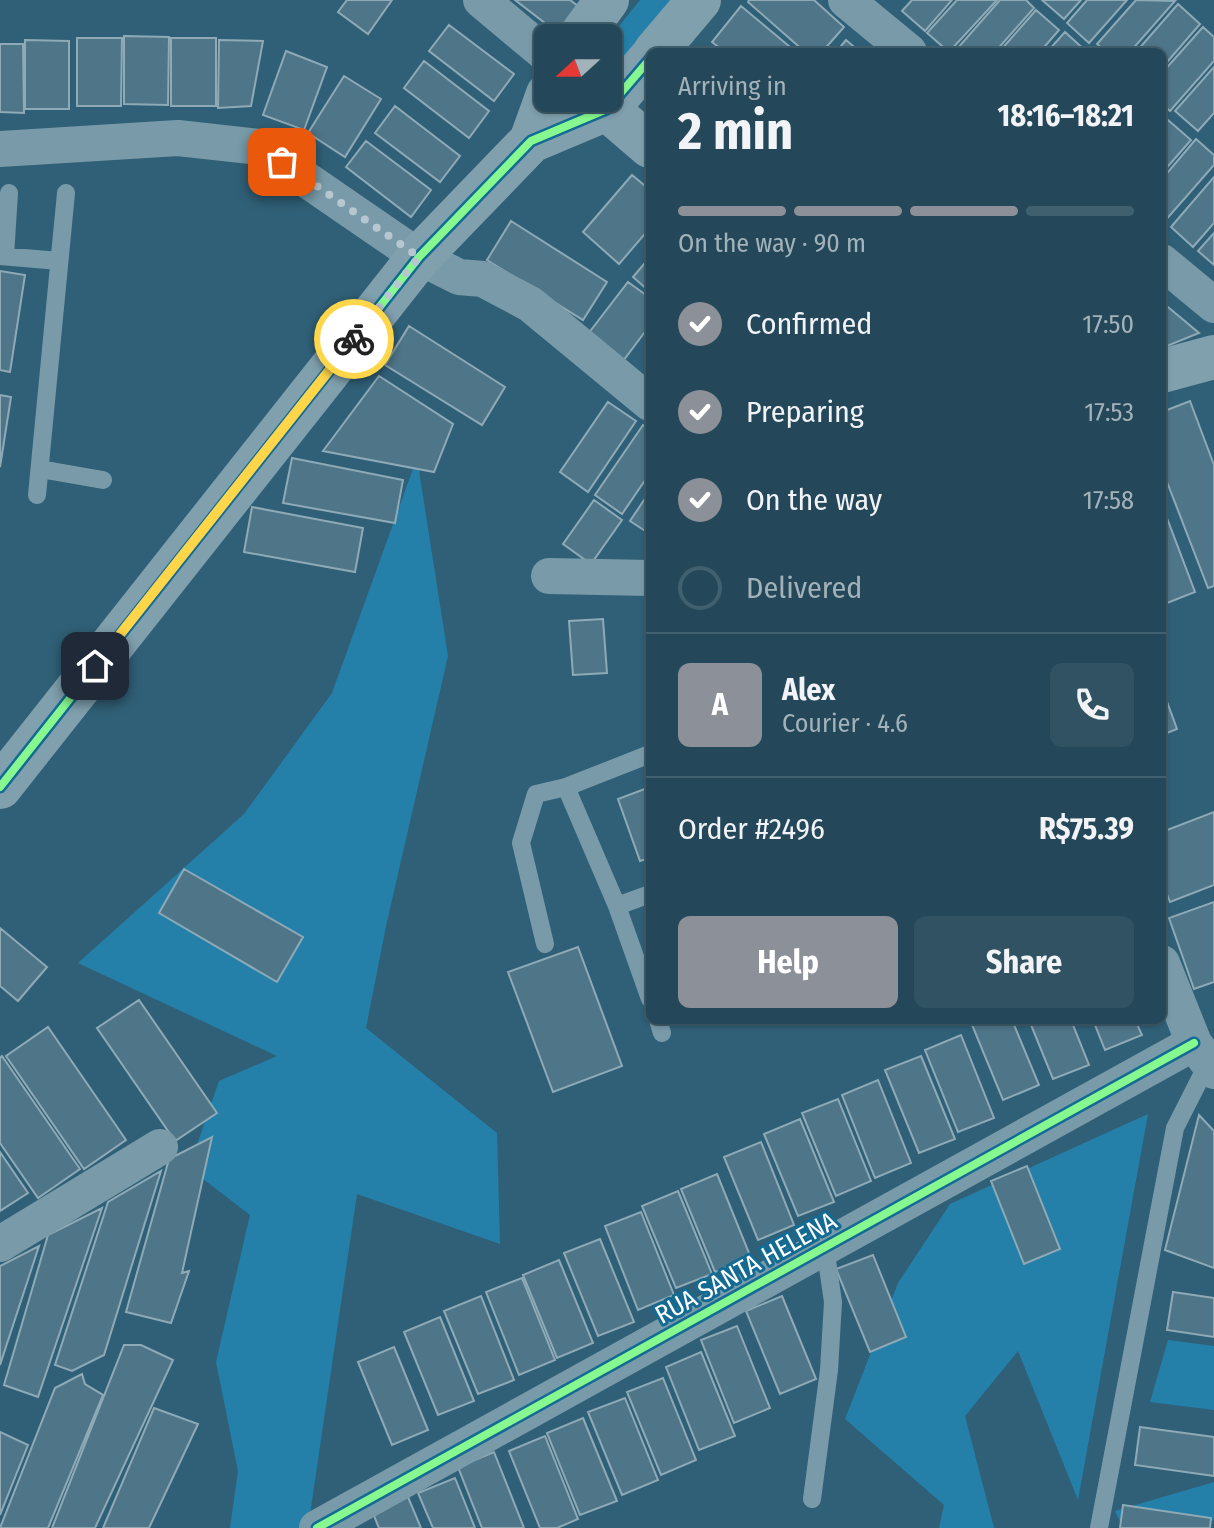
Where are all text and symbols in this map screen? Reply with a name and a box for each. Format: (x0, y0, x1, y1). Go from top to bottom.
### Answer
north arrow (534, 24, 622, 112)
map controls (534, 24, 622, 112)
text: Arriving in (678, 71, 787, 102)
text: 18:16–18:21 (998, 98, 1134, 134)
text: 2 min (678, 100, 793, 163)
pin (248, 128, 316, 196)
icon: bag (260, 140, 304, 184)
text: On the way · 90 m (678, 228, 866, 259)
courier (314, 299, 394, 379)
icon: check (678, 302, 722, 346)
text: Confirmed (746, 306, 872, 342)
text: 17:50 (1082, 309, 1134, 340)
icon: bike (332, 317, 376, 361)
icon: check (678, 390, 722, 434)
text: Preparing (746, 394, 864, 430)
text: 17:53 (1084, 397, 1134, 428)
icon: check (678, 478, 722, 522)
text: On the way (746, 482, 882, 518)
text: 17:58 (1083, 485, 1134, 516)
text: Delivered (746, 570, 862, 606)
pin (61, 632, 129, 700)
icon: home (73, 644, 117, 688)
button: phone (1050, 663, 1134, 747)
text: Alex (782, 672, 835, 708)
text: A (712, 687, 728, 723)
text: Courier · 4.6 (782, 708, 908, 739)
text: Order #2496 (678, 811, 825, 847)
text: R$75.39 (1039, 811, 1134, 847)
button: Help (678, 916, 898, 1008)
button: Share (914, 916, 1134, 1008)
street label: RUA SANTA HELENA (650, 1205, 842, 1331)

